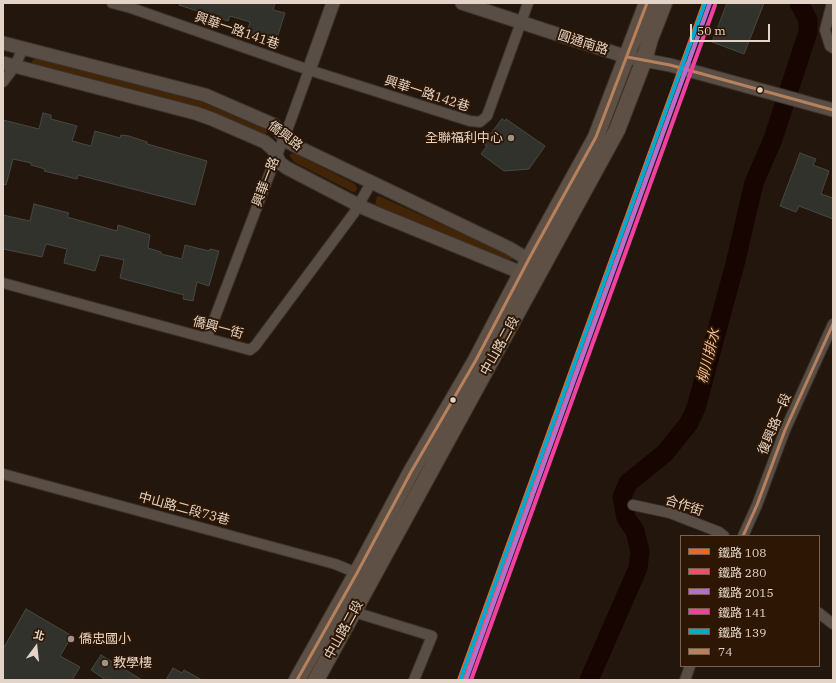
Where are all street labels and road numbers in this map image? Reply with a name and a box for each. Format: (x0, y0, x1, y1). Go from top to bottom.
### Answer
street label: 興華一路141巷 (193, 9, 281, 53)
street label: 圓通南路 (556, 28, 610, 58)
street label: 興華一路142巷 (383, 73, 471, 115)
street label: 僑興路 (265, 118, 305, 154)
street label: 興華一路 (249, 155, 283, 209)
street label: 僑興一街 (191, 314, 245, 342)
street label: 中山路二段 (477, 314, 523, 378)
street label: 復興路一段 (755, 391, 795, 457)
street label: 中山路二段73巷 (137, 489, 231, 529)
street label: 合作街 (663, 493, 705, 519)
street label: 中山路二段 (321, 598, 367, 662)

